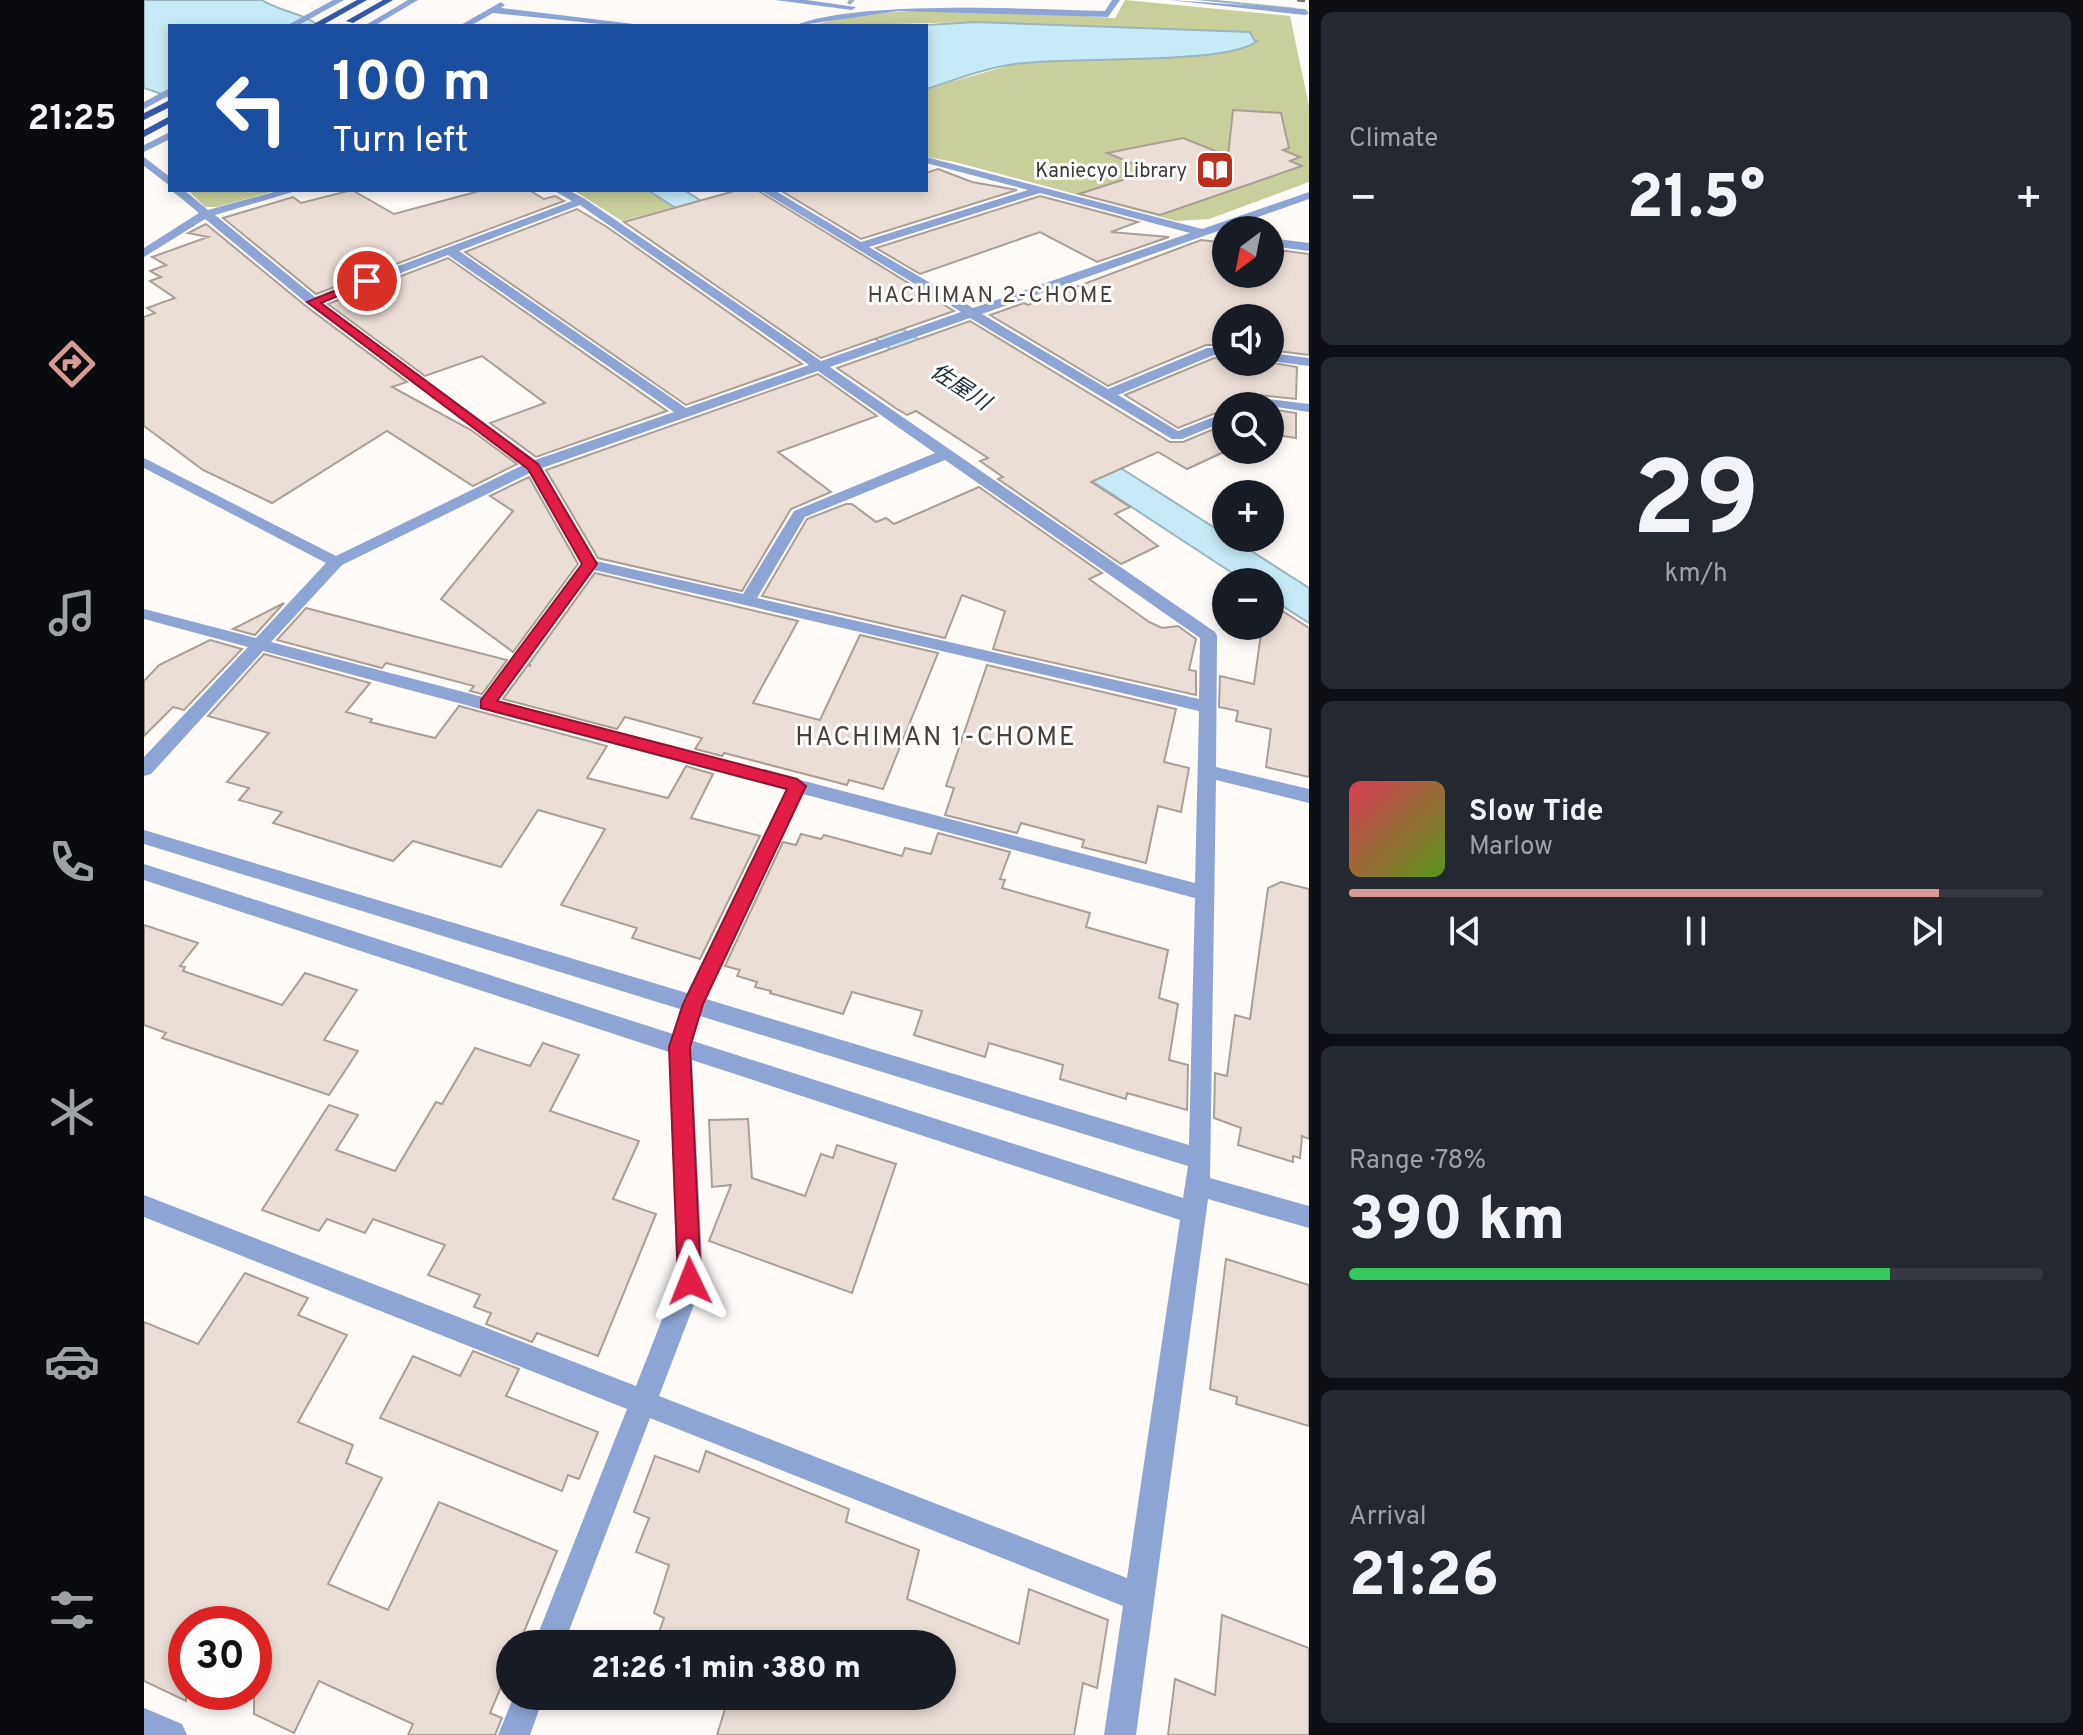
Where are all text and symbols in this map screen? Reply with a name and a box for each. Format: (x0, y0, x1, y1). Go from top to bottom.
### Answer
text: 100 m (332, 50, 491, 120)
icon: left (200, 56, 304, 160)
text: 21:25 (27, 97, 117, 143)
text: Turn left (332, 119, 469, 165)
text: Climate (1349, 123, 1438, 156)
library icon: Kaniecyo Library (1194, 149, 1236, 191)
place label: Kaniecyo Library (1035, 159, 1187, 185)
text: 21.5° (1627, 163, 1765, 239)
text: − (1349, 173, 1377, 229)
text: + (2015, 173, 2043, 229)
north arrow (1212, 216, 1284, 288)
map controls (1212, 216, 1284, 640)
pin (333, 247, 401, 315)
icon: arrive (345, 259, 389, 303)
district label: HACHIMAN 2-CHOME (867, 283, 1115, 310)
button: sound (1212, 304, 1284, 376)
icon: directions (44, 336, 100, 392)
water label: 佐屋川 (925, 359, 996, 418)
button: search (1212, 392, 1284, 464)
text: 29 (1632, 440, 1760, 572)
button: + (1212, 480, 1284, 552)
text: km/h (1664, 558, 1728, 591)
button: − (1212, 568, 1284, 640)
icon: music (44, 585, 100, 641)
district label: HACHIMAN 1-CHOME (795, 722, 1077, 755)
text: Slow Tide (1469, 794, 1603, 831)
text: Marlow (1469, 831, 1553, 864)
icon: phone (44, 834, 100, 890)
icon: previous (1443, 909, 1487, 953)
icon: pause (1674, 909, 1718, 953)
icon: next (1905, 909, 1949, 953)
icon: climate (44, 1084, 100, 1140)
text: Range · 78% (1349, 1145, 1486, 1178)
text: 390 km (1349, 1185, 1565, 1261)
position arrow (648, 1239, 732, 1323)
icon: car (44, 1333, 100, 1389)
text: Arrival (1349, 1501, 1427, 1534)
text: 21:26 (1349, 1541, 1499, 1617)
icon: filters (44, 1582, 100, 1638)
speed limit sign: 30 (168, 1606, 272, 1710)
text: 21:26 · 1 min · 380 m (591, 1651, 861, 1688)

